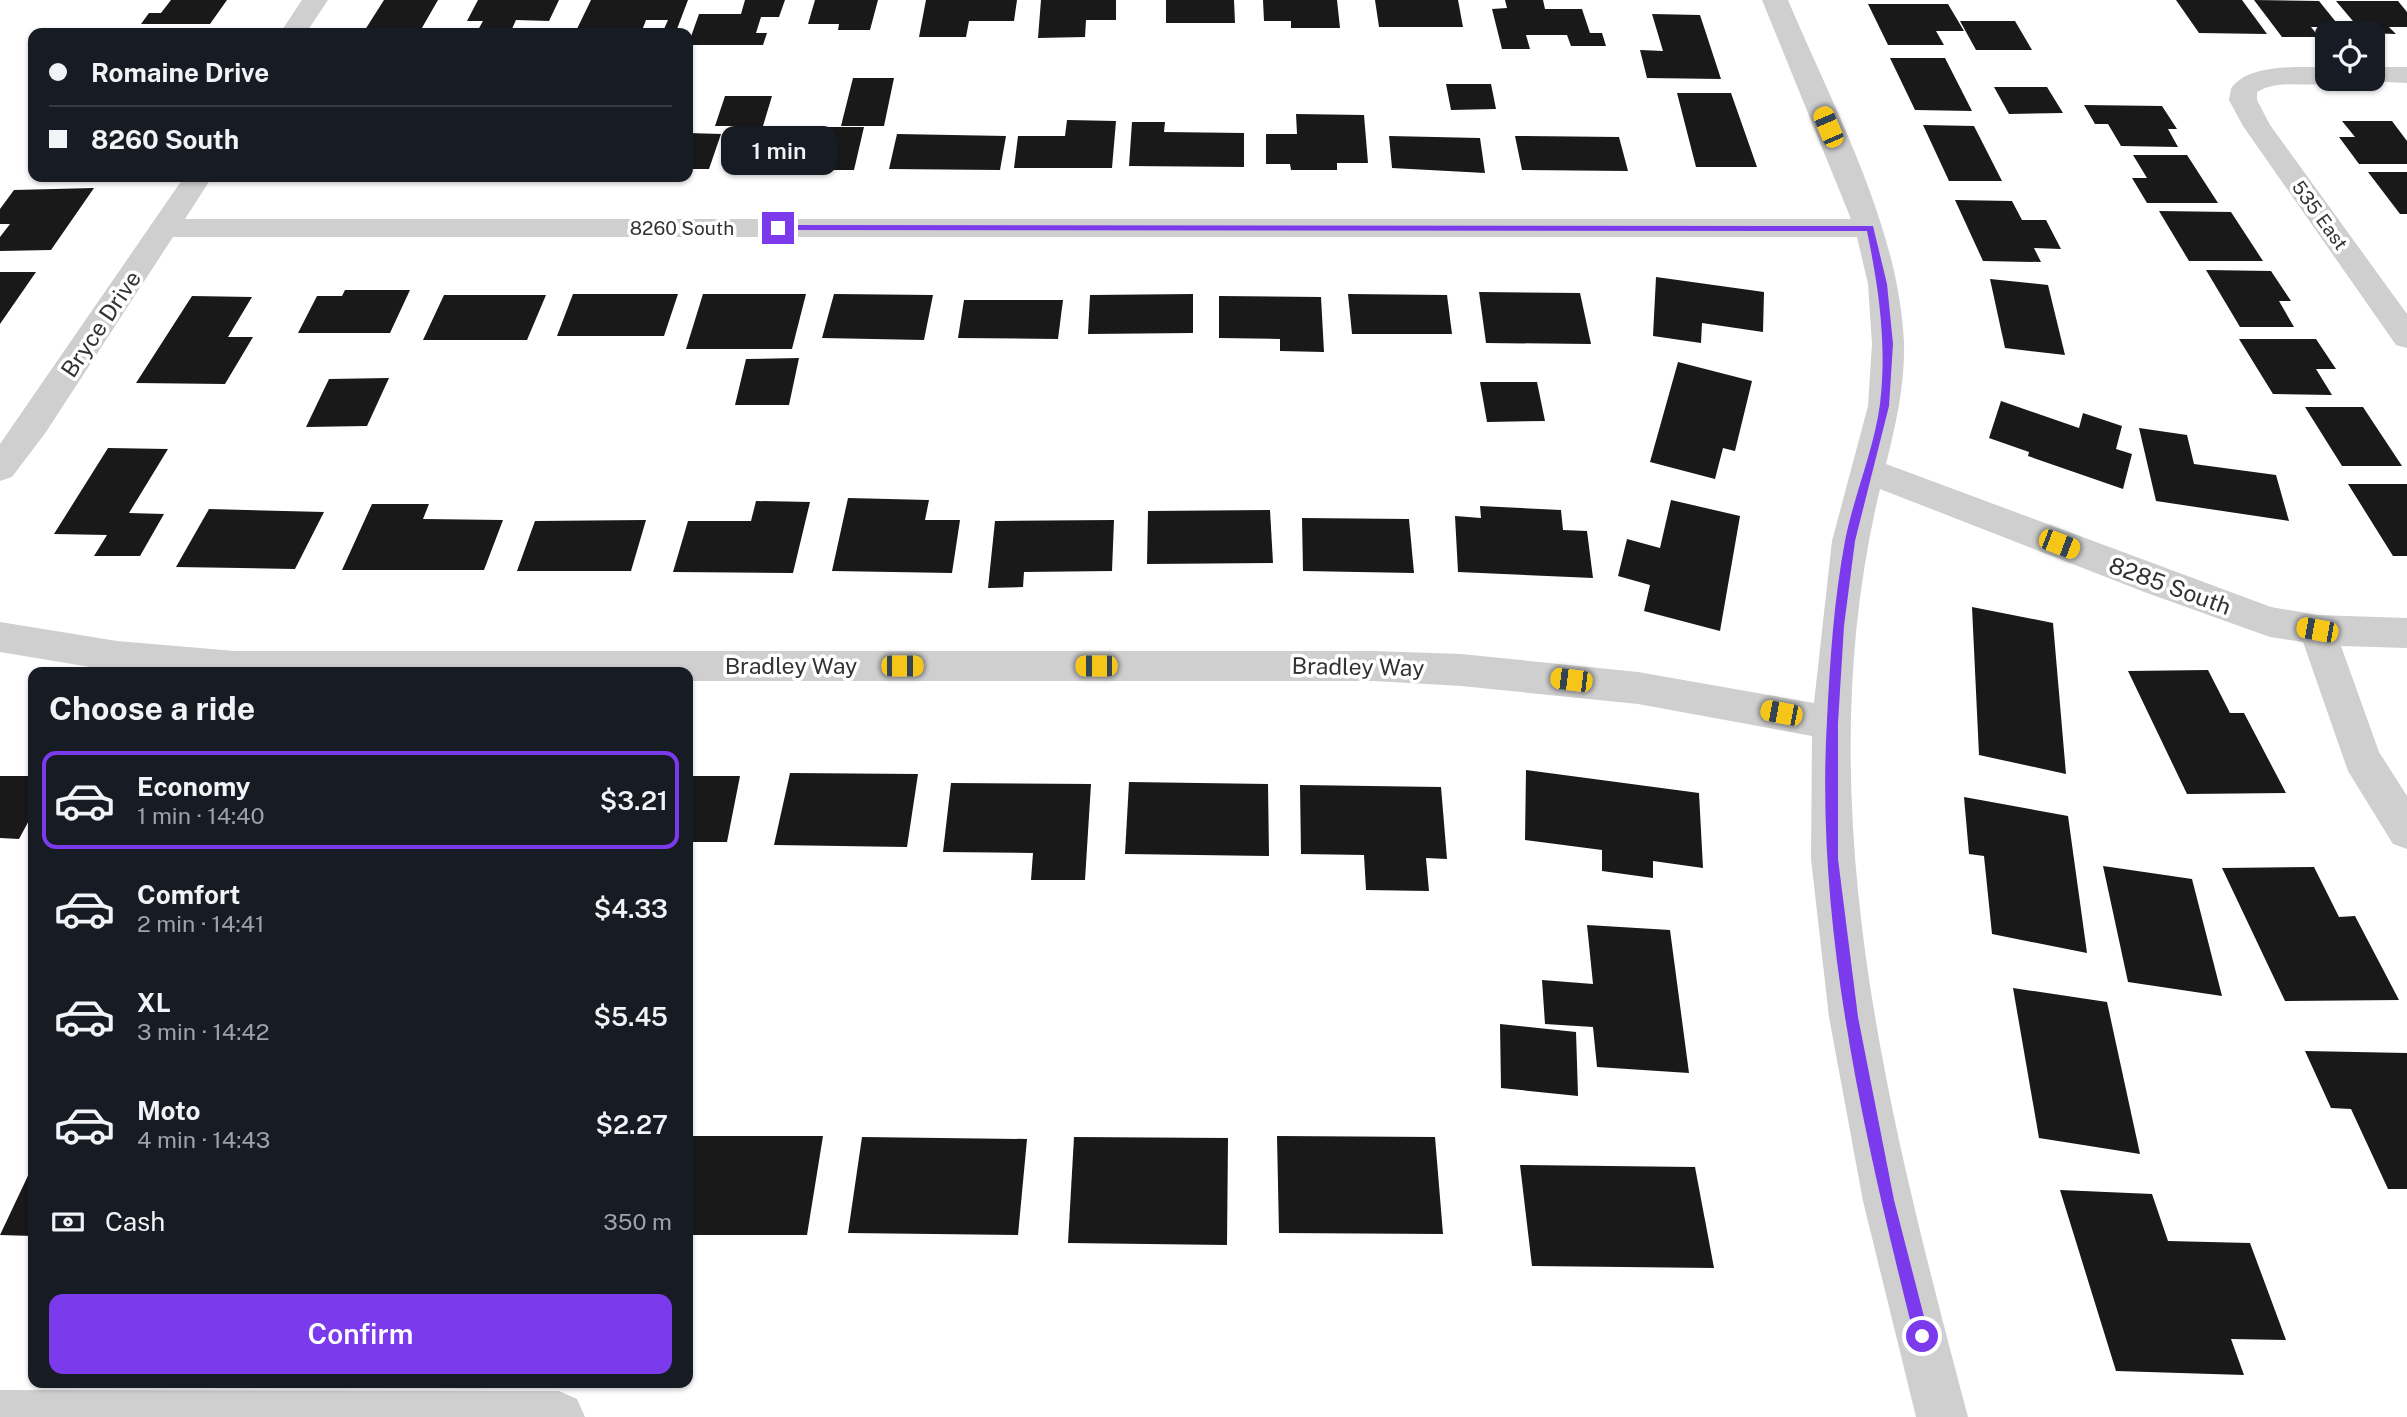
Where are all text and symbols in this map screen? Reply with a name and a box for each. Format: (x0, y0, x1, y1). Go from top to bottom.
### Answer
map controls (2315, 21, 2385, 91)
button: locate (2315, 21, 2385, 91)
text: Romaine Drive (91, 57, 269, 88)
car (1811, 104, 1846, 150)
text: 8260 South (91, 124, 239, 155)
callout: 1 min (720, 126, 836, 176)
text: 1 min (752, 137, 806, 164)
street label: 535 East (2288, 176, 2352, 254)
route end (762, 212, 794, 244)
street label: 8260 South (630, 217, 734, 239)
street label: Bryce Drive (55, 265, 146, 382)
car (2036, 527, 2083, 561)
street label: 8285 South (2106, 551, 2235, 620)
car (2295, 616, 2340, 644)
street label: Bradley Way (725, 652, 857, 679)
street label: Bradley Way (1291, 652, 1425, 681)
car (882, 656, 924, 677)
car (1076, 656, 1118, 677)
car (1549, 667, 1594, 693)
text: Choose a ride (49, 690, 255, 727)
car (1759, 699, 1804, 727)
icon: car (53, 769, 116, 832)
text: Economy (137, 771, 250, 802)
text: $3.21 (600, 785, 668, 816)
text: 1 min · 14:40 (137, 802, 265, 829)
icon: car (53, 877, 116, 940)
text: Comfort (137, 879, 240, 910)
text: $4.33 (594, 893, 668, 924)
text: 2 min · 14:41 (137, 910, 264, 937)
icon: car (53, 985, 116, 1048)
text: XL (137, 987, 171, 1018)
text: $5.45 (593, 1001, 668, 1032)
text: 3 min · 14:42 (137, 1018, 269, 1045)
icon: car (53, 1093, 116, 1156)
text: Moto (137, 1095, 200, 1126)
text: $2.27 (595, 1109, 668, 1140)
text: 4 min · 14:43 (137, 1126, 270, 1153)
icon: cash (49, 1203, 87, 1241)
text: Cash (105, 1206, 165, 1237)
text: 350 m (603, 1208, 672, 1235)
button: Confirm (49, 1294, 672, 1374)
route start (1906, 1320, 1938, 1352)

